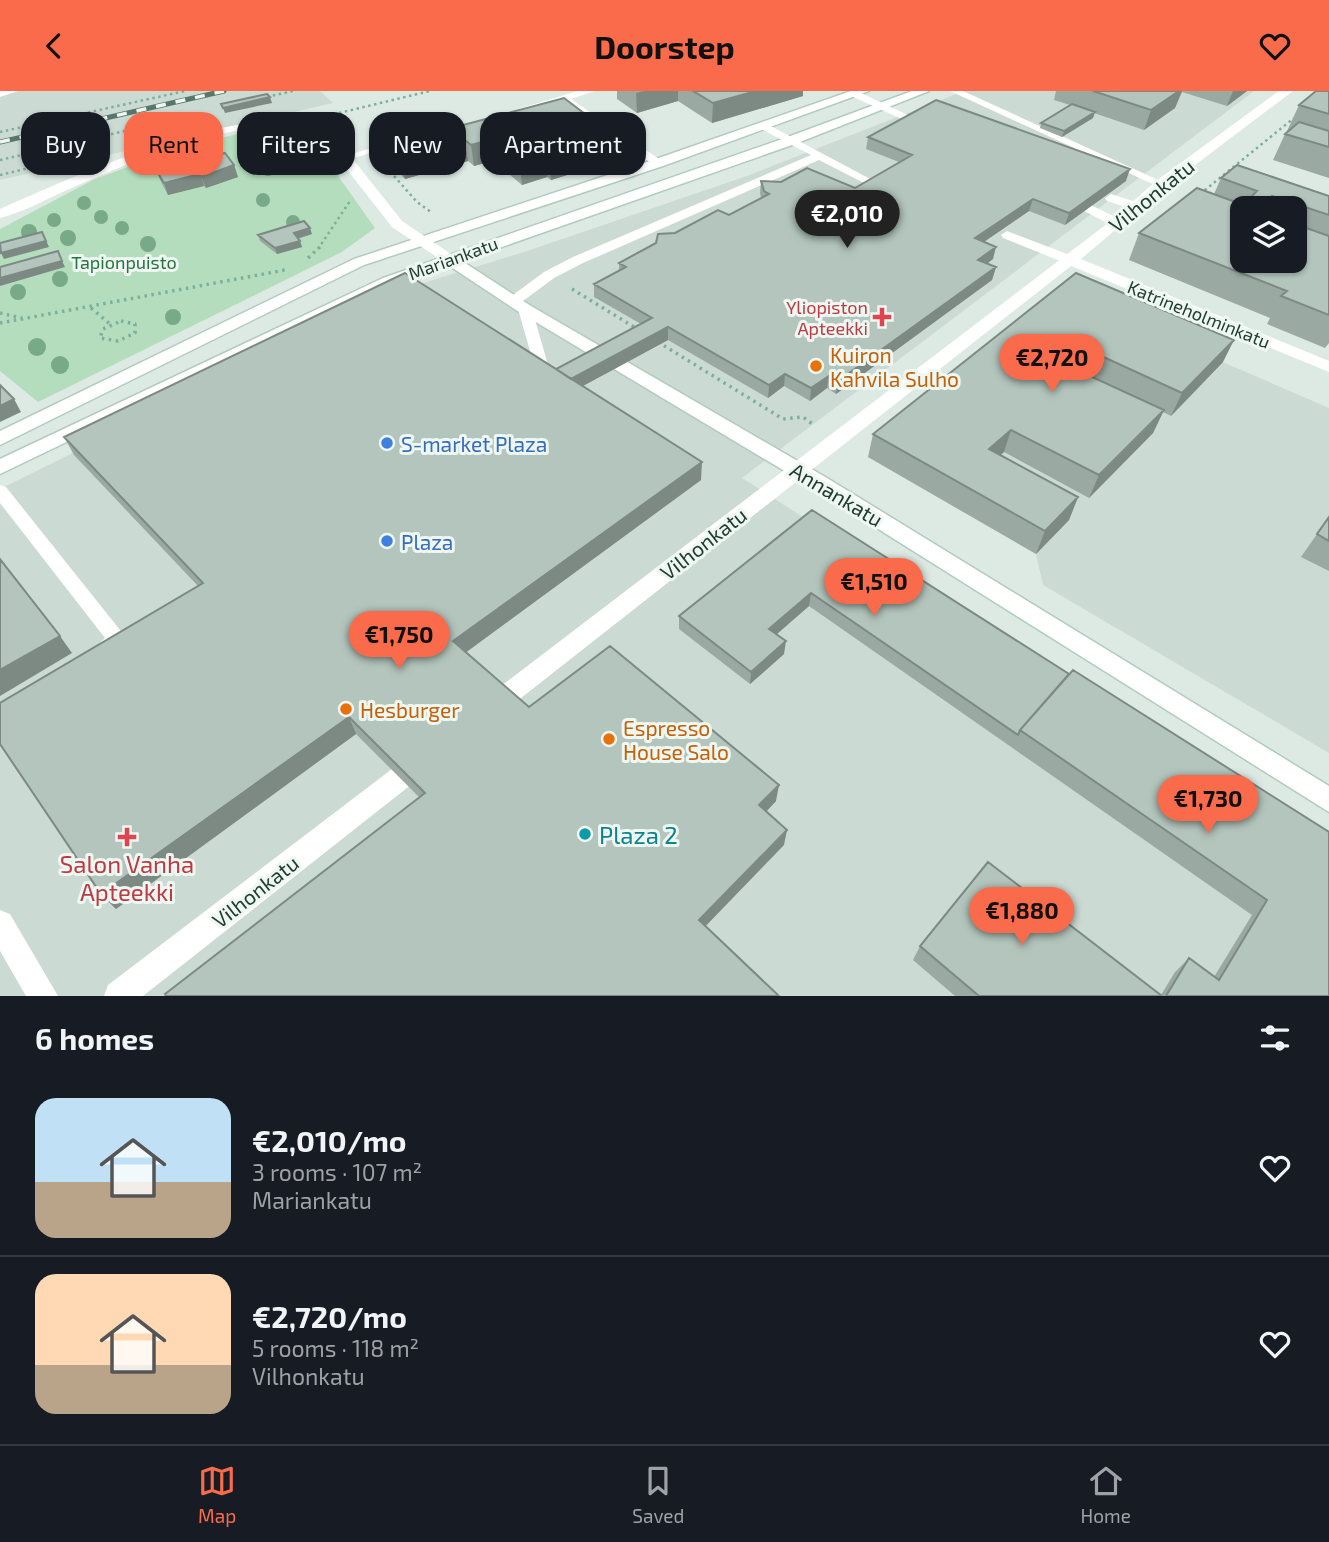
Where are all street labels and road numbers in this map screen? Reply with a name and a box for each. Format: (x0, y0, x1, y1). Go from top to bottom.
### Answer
street label: Vilhonkatu (1103, 153, 1199, 237)
street label: Mariankatu (405, 232, 501, 284)
street label: Katrineholminkatu (1124, 275, 1274, 353)
street label: Annankatu (786, 457, 888, 531)
street label: Vilhonkatu (655, 502, 751, 584)
street label: Vilhonkatu (207, 850, 303, 932)

